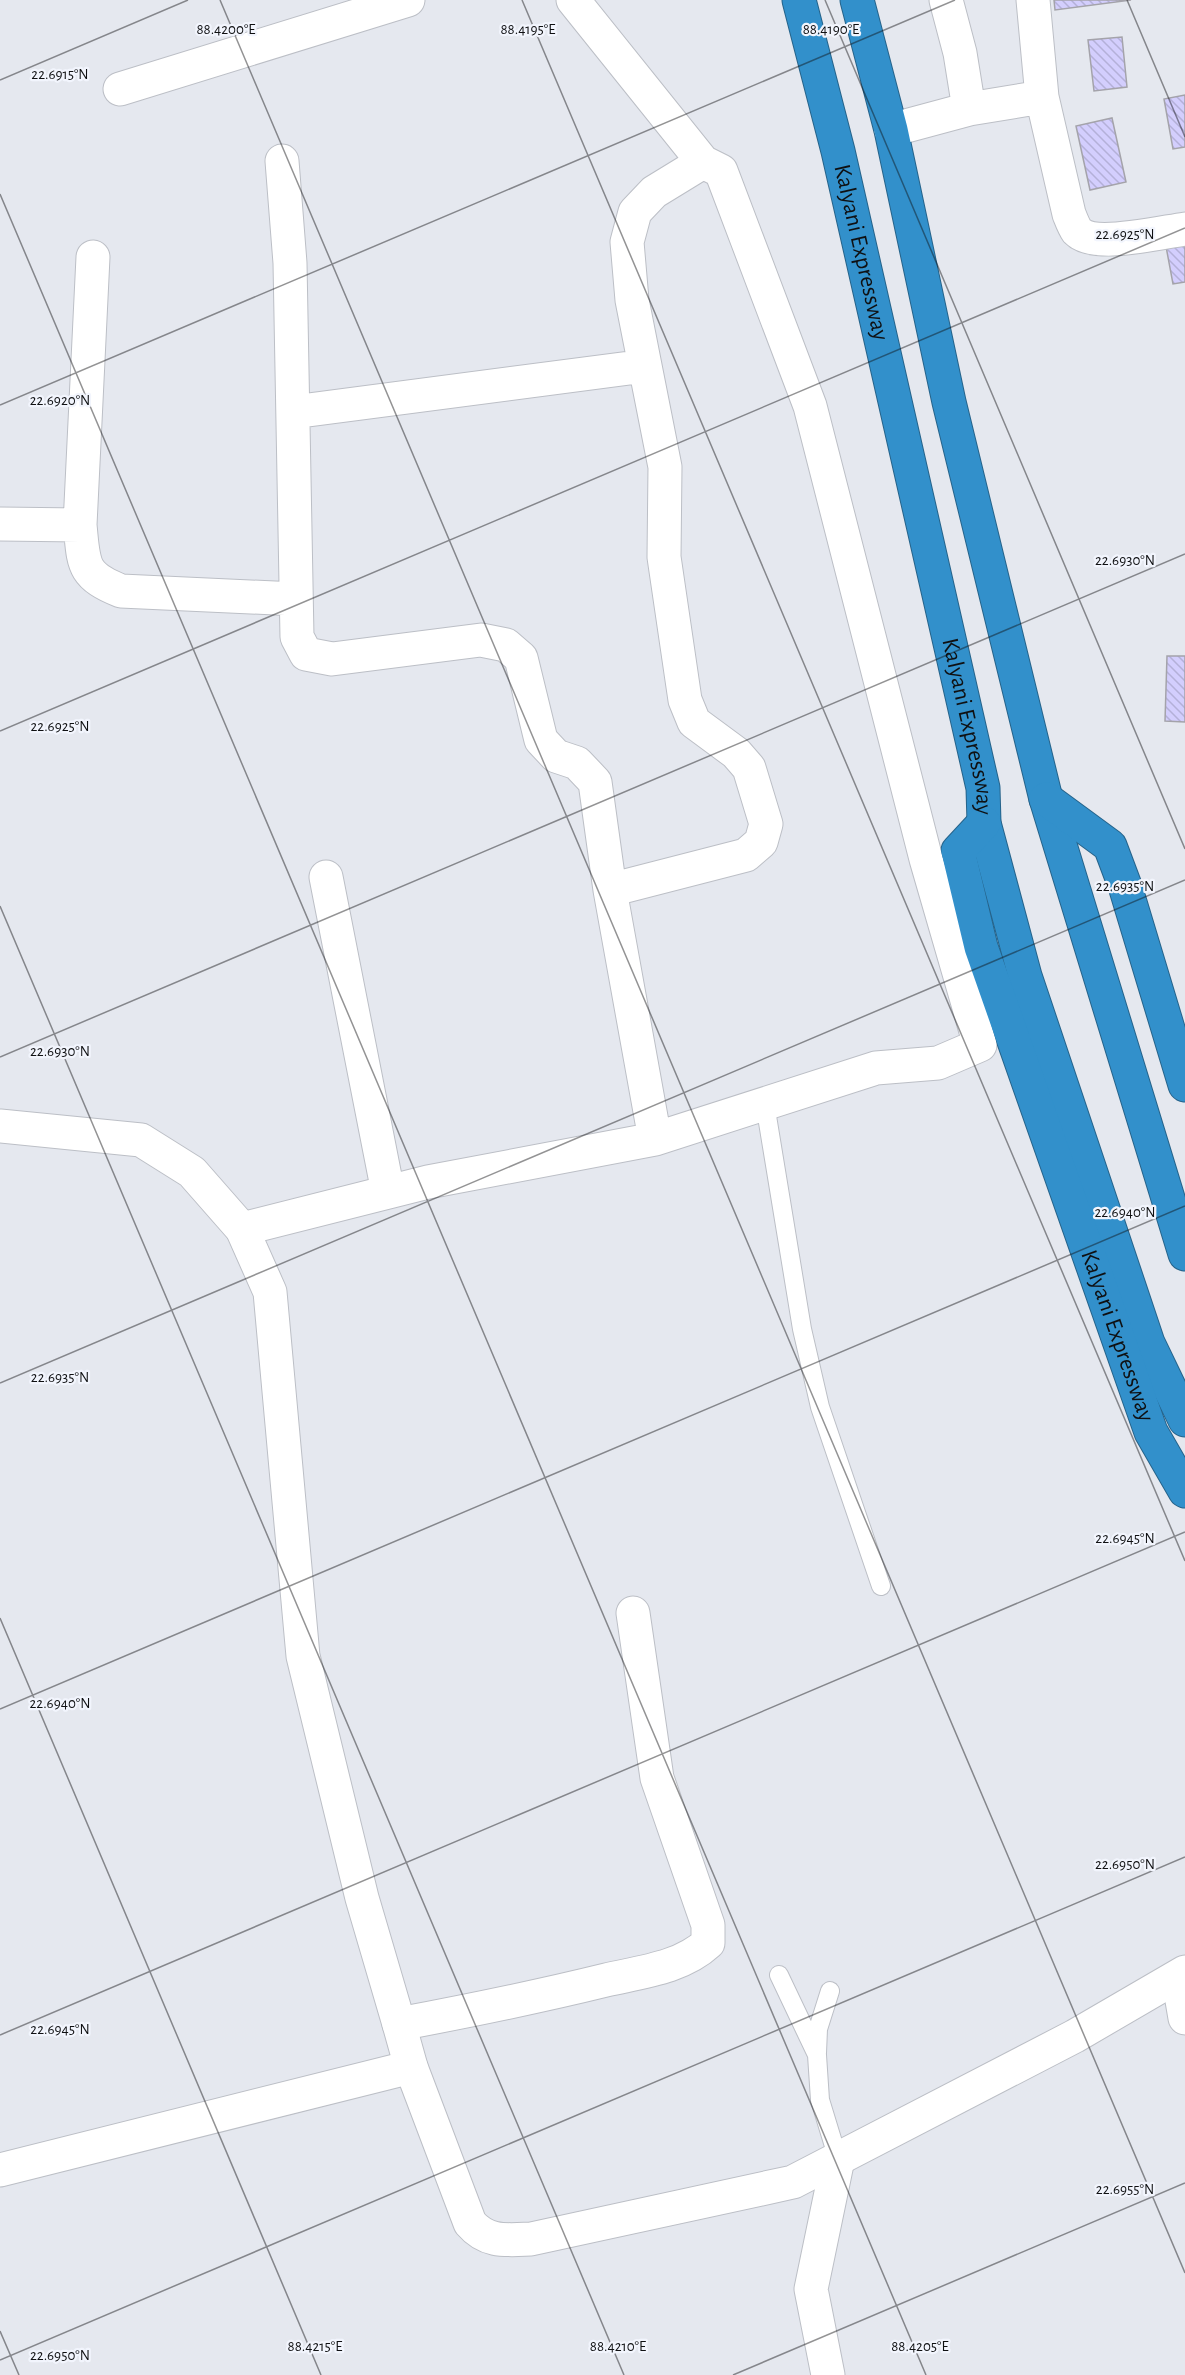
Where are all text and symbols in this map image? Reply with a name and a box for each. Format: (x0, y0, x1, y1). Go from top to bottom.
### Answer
text: 88.4200°E (196, 22, 256, 37)
text: 88.4195°E (501, 22, 555, 37)
text: 88.4190°E (803, 22, 859, 37)
text: 22.6915°N (31, 67, 89, 82)
street label: Kalyani Expressway (829, 162, 893, 343)
text: 22.6925°N (1096, 227, 1154, 242)
text: 22.6920°N (30, 393, 90, 408)
text: 22.6930°N (1095, 553, 1155, 568)
street label: Kalyani Expressway (937, 636, 996, 815)
text: 22.6925°N (31, 719, 89, 734)
text: 22.6935°N (1096, 879, 1154, 894)
text: 22.6930°N (30, 1044, 90, 1059)
text: 22.6940°N (1095, 1205, 1155, 1220)
street label: Kalyani Expressway (1076, 1247, 1158, 1425)
text: 22.6935°N (31, 1370, 89, 1385)
text: 22.6945°N (1095, 1531, 1155, 1546)
text: 22.6940°N (30, 1696, 90, 1711)
text: 22.6950°N (1095, 1857, 1155, 1872)
text: 22.6945°N (30, 2022, 90, 2037)
text: 22.6955°N (1096, 2182, 1154, 2197)
text: 88.4215°E (288, 2339, 342, 2354)
text: 88.4210°E (590, 2339, 646, 2354)
text: 88.4205°E (891, 2339, 949, 2354)
text: 22.6950°N (30, 2348, 90, 2363)

